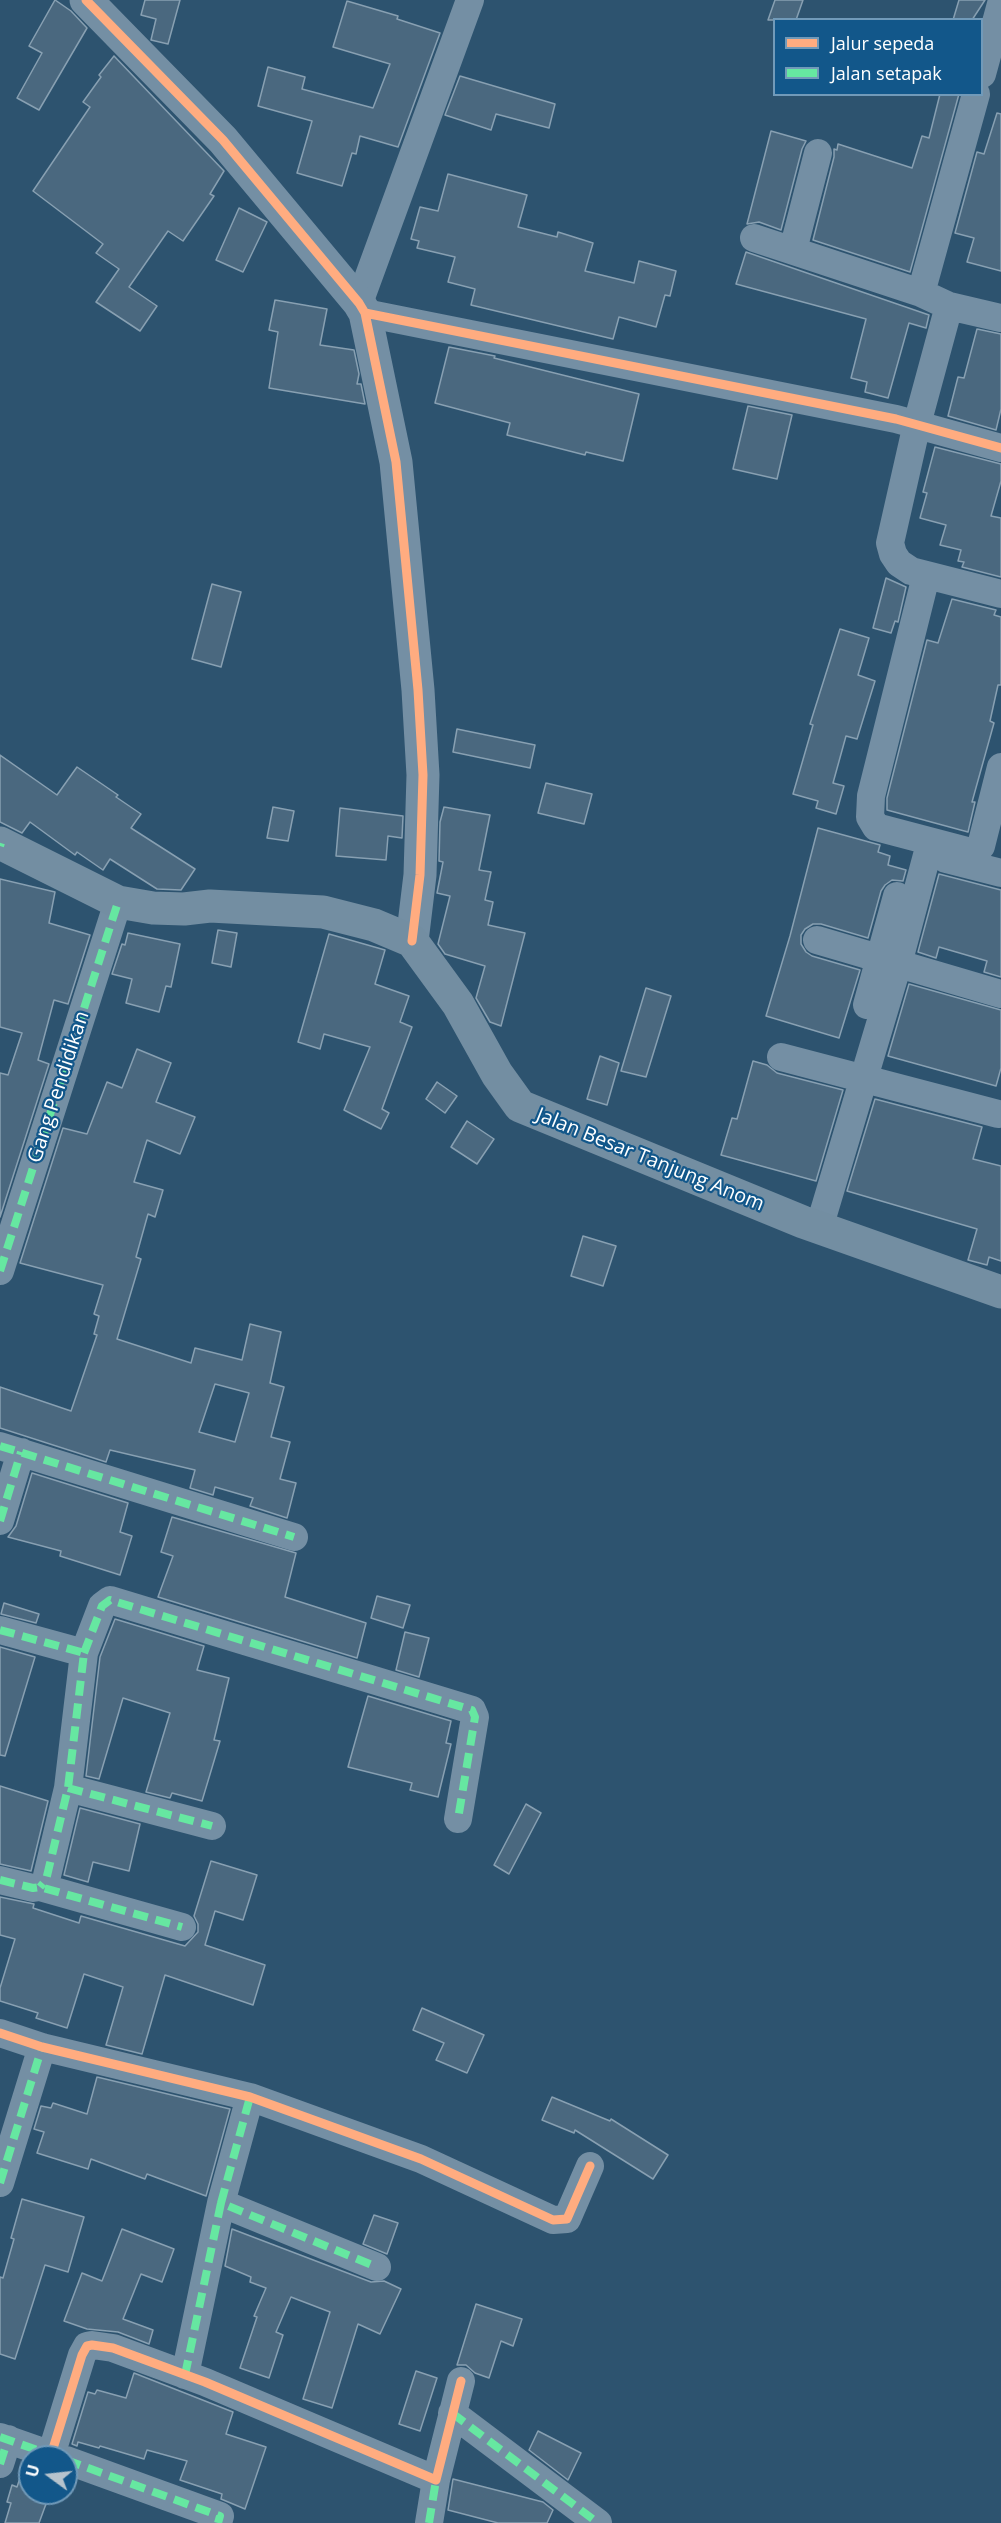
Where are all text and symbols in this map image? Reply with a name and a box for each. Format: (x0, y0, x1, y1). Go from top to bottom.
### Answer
legend (773, 18, 983, 96)
text: Jalur sepeda (831, 31, 934, 55)
text: Jalan setapak (831, 61, 942, 85)
street label: Gang Pendidikan (23, 1008, 95, 1166)
street label: Jalan Besar Tanjung Anom (532, 1103, 768, 1217)
north arrow (18, 2445, 78, 2505)
text: U (20, 2462, 45, 2480)

